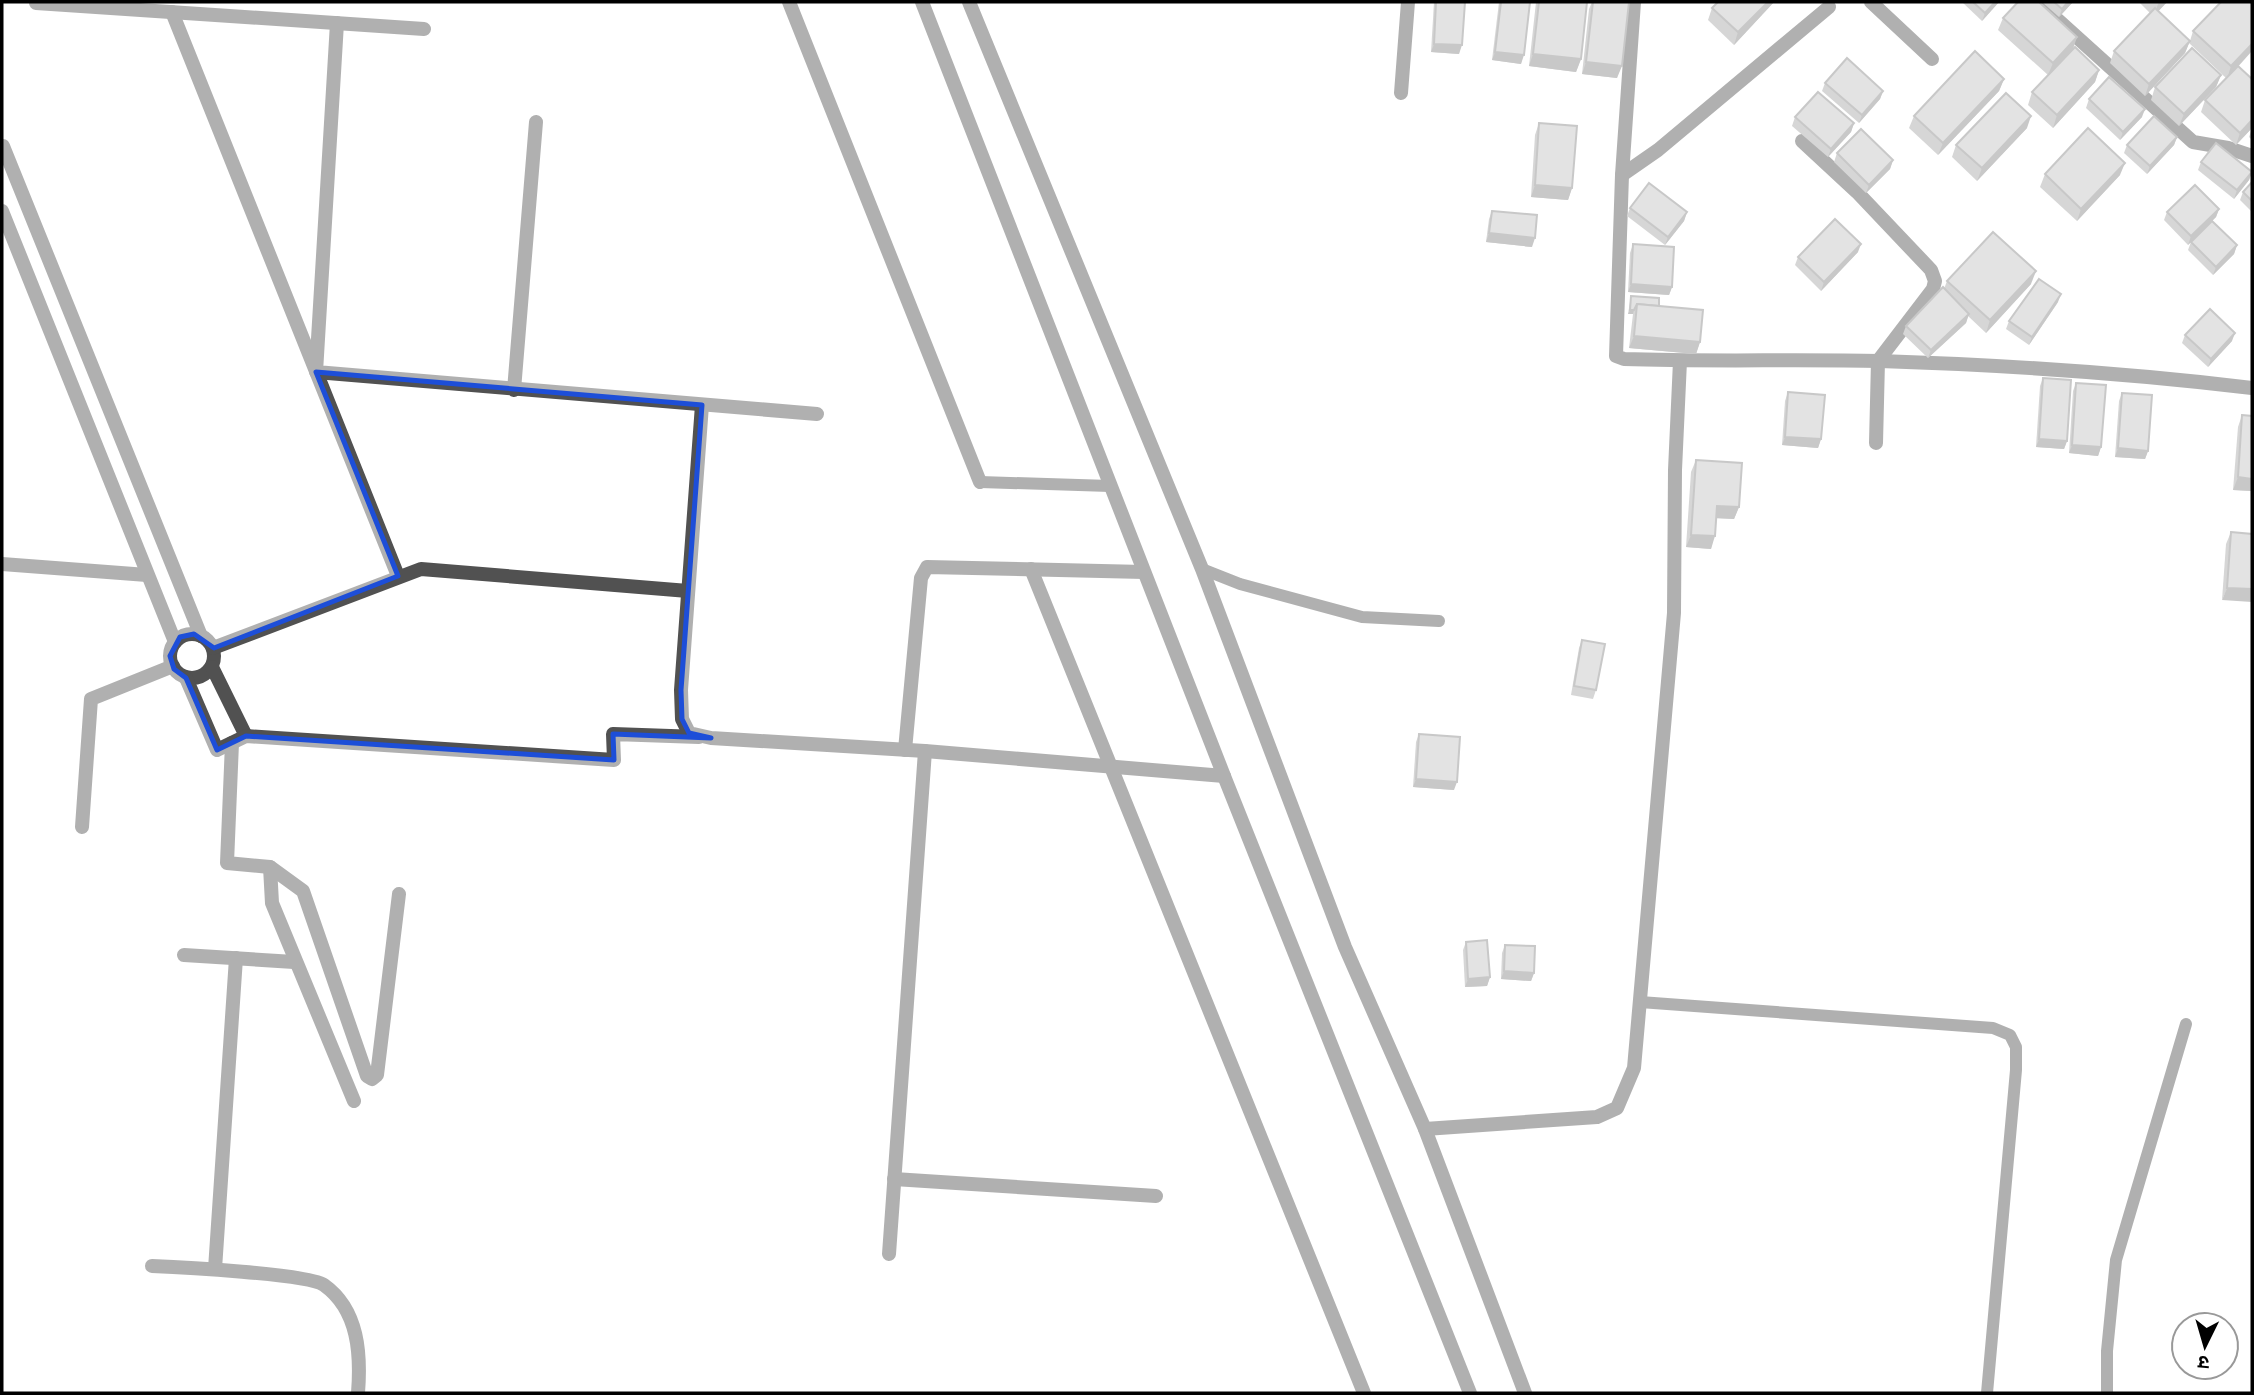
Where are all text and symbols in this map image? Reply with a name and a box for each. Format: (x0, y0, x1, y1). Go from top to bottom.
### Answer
north arrow (2170, 1311, 2240, 1381)
text: उ (2196, 1350, 2210, 1373)

